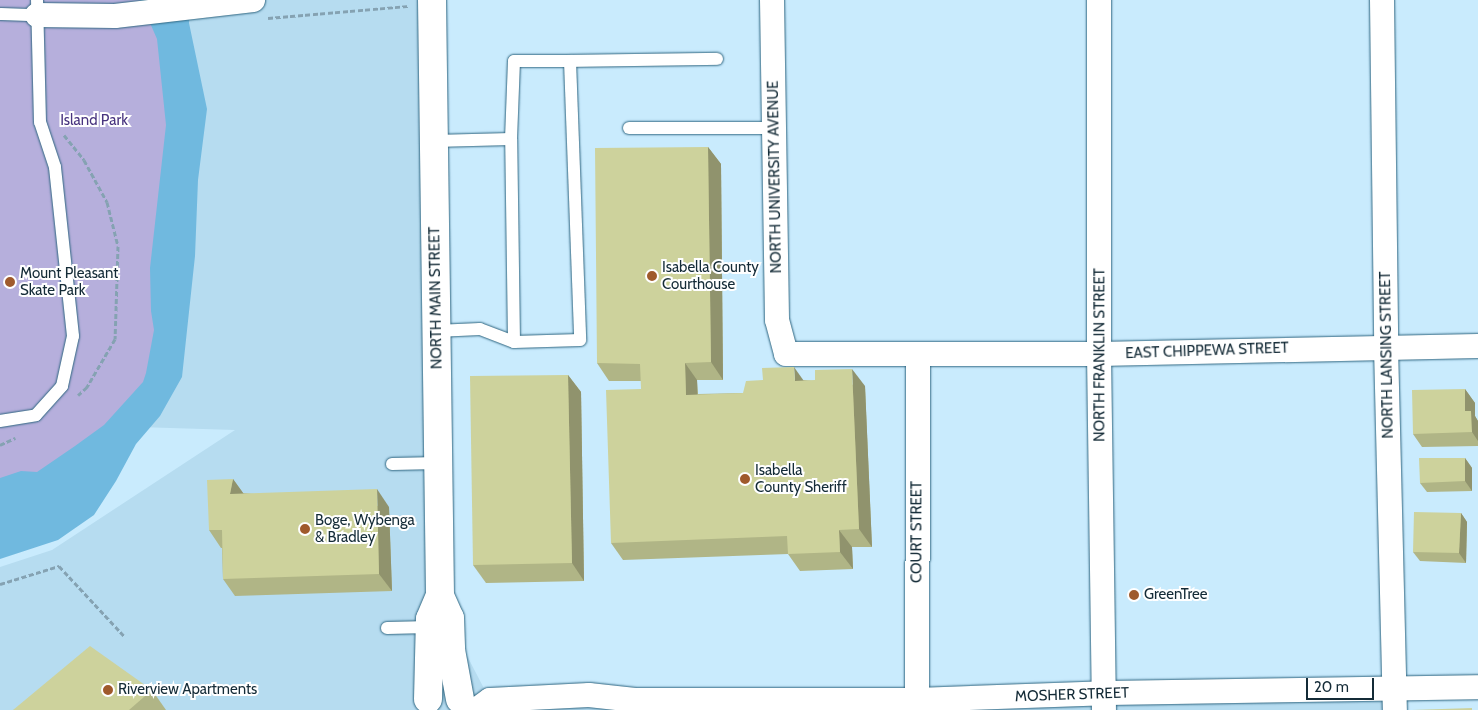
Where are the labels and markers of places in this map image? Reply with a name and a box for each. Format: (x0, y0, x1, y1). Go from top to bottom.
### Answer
place label: Isabella County Courthouse (662, 258, 759, 293)
place label: Mount Pleasant Skate Park (20, 264, 118, 299)
marker: Isabella County Courthouse (646, 270, 658, 282)
marker: Mount Pleasant Skate Park (4, 276, 16, 288)
place label: Isabella County Sheriff (755, 461, 847, 496)
marker: Isabella County Sheriff (739, 473, 751, 485)
place label: Boge, Wybenga & Bradley (315, 511, 415, 546)
marker: Boge, Wybenga & Bradley (299, 523, 311, 535)
place label: GreenTree (1144, 586, 1207, 604)
marker: GreenTree (1128, 589, 1140, 601)
place label: Riverview Apartments (118, 681, 257, 699)
marker: Riverview Apartments (102, 684, 114, 696)

